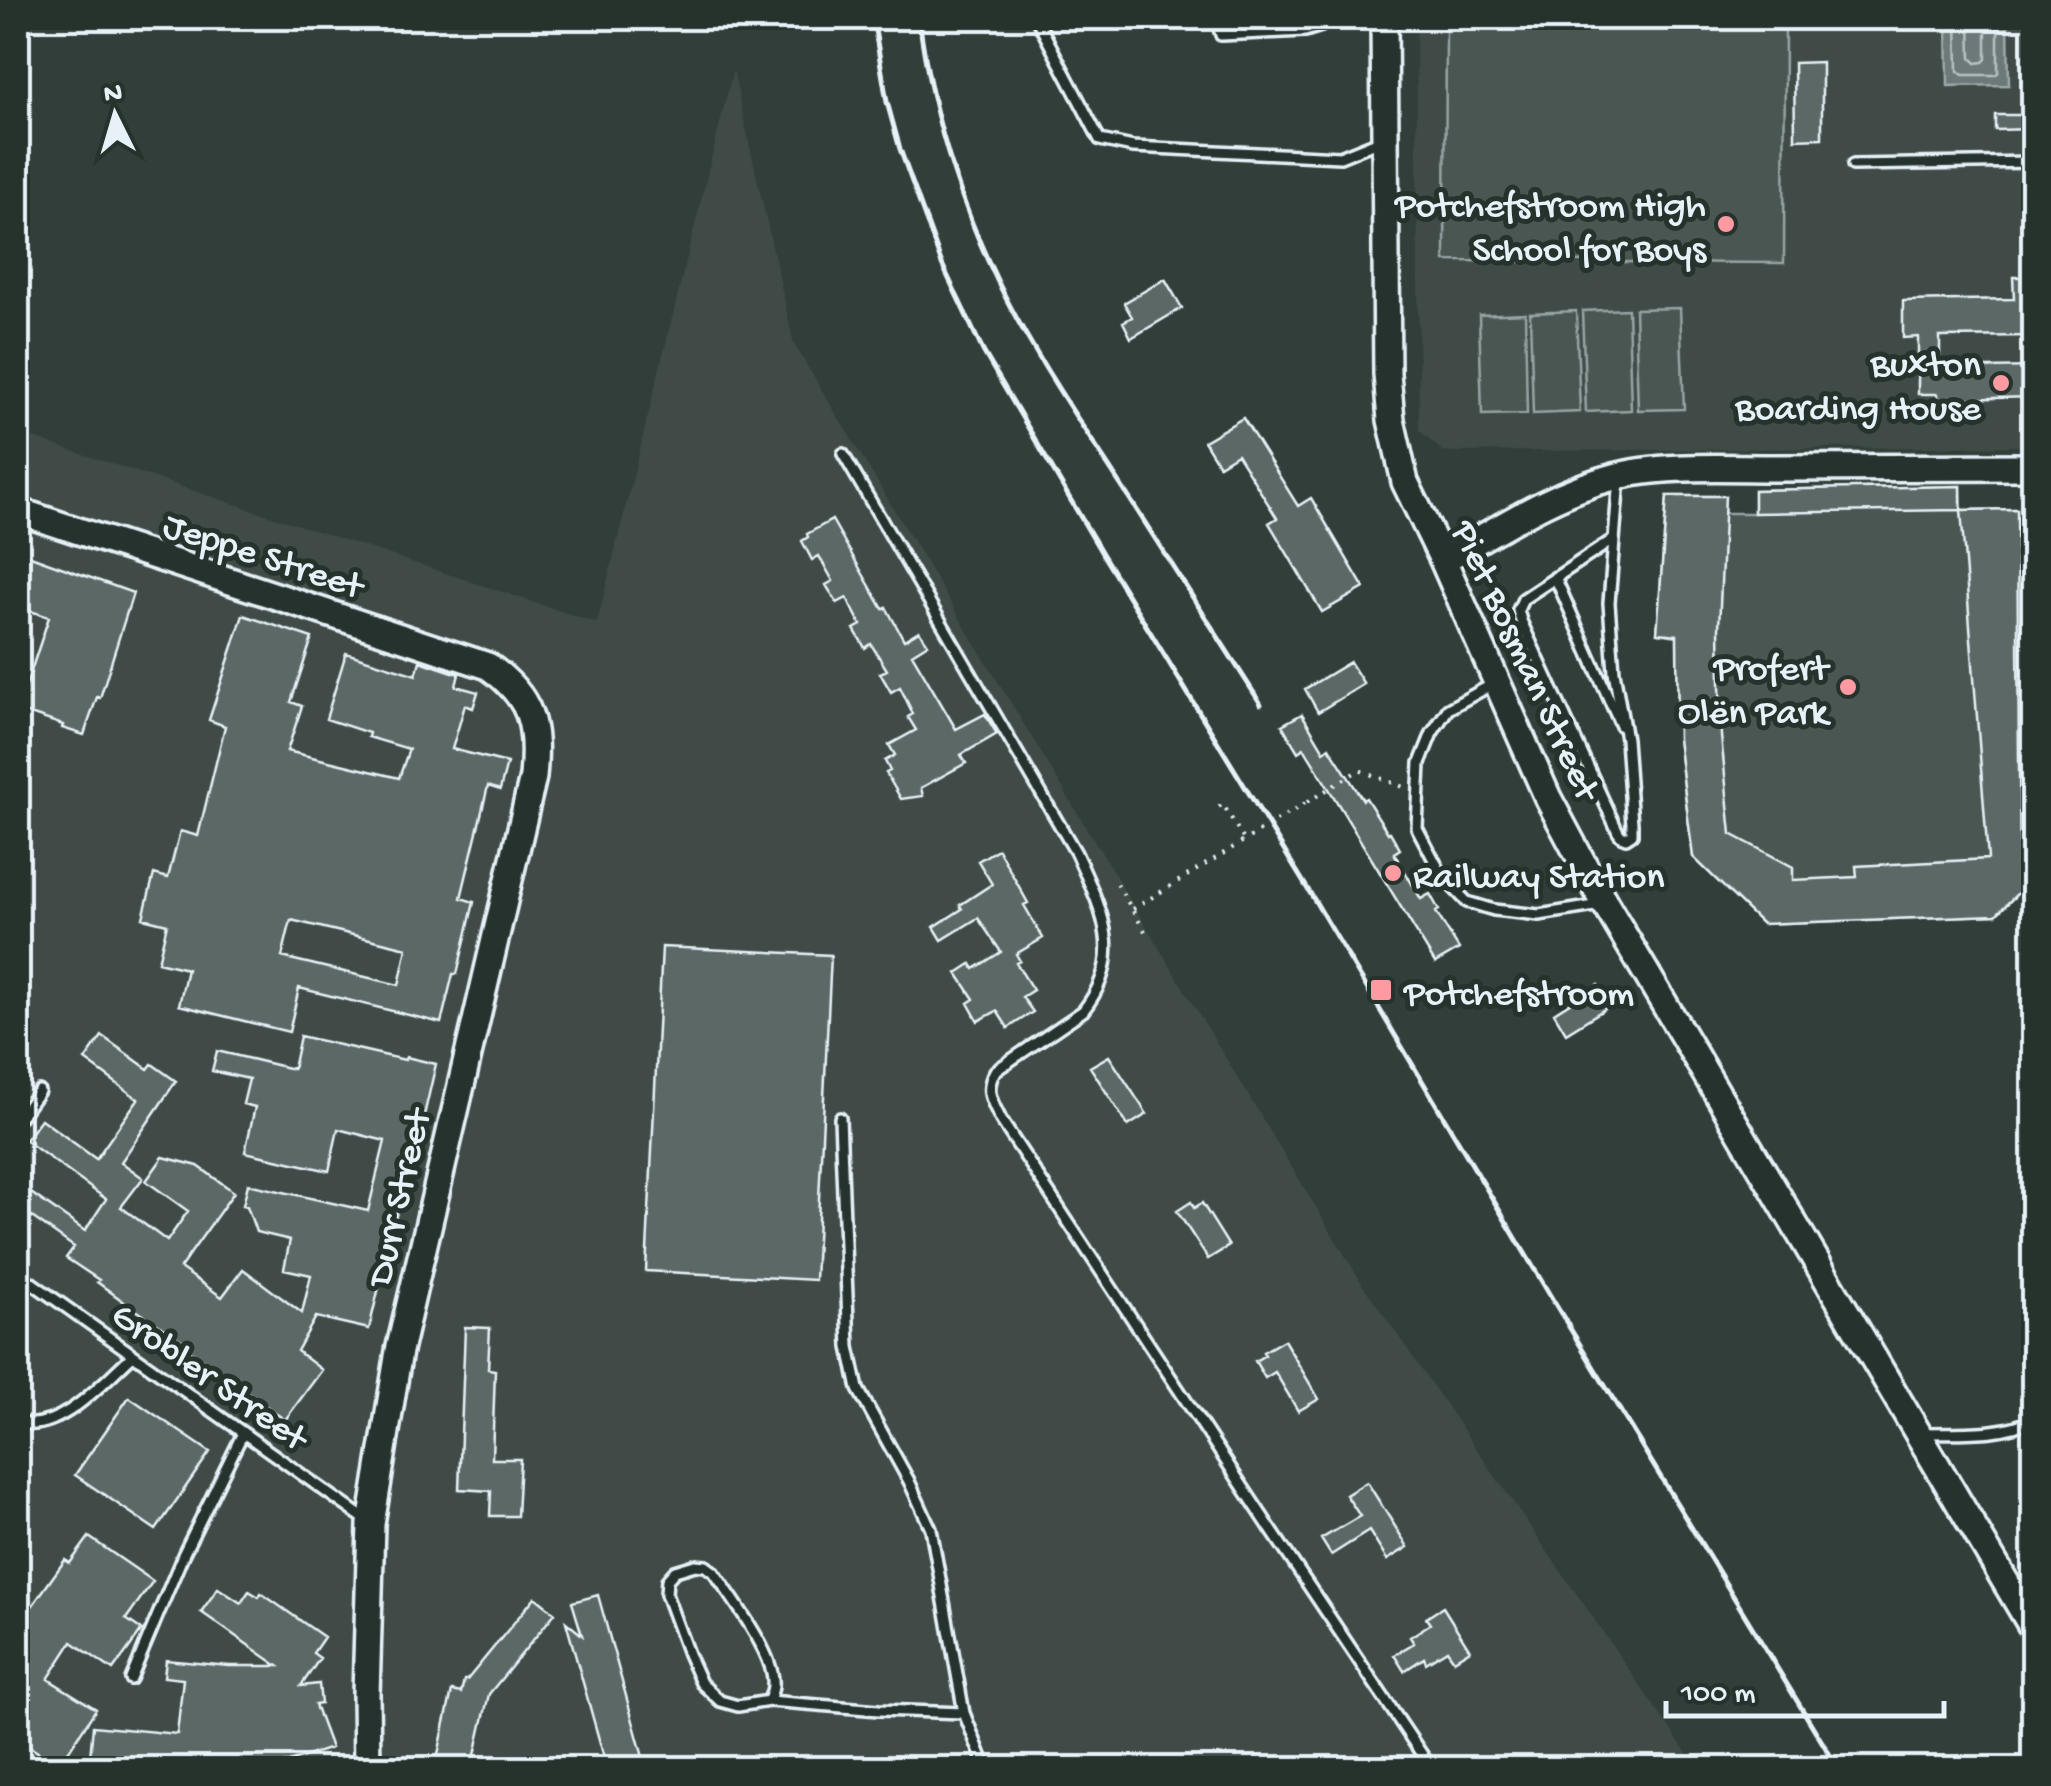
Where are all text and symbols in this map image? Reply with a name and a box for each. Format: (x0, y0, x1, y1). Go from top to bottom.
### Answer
north arrow (65, 65, 165, 165)
text: N (103, 77, 124, 112)
place label: Potchefstroom High School for Boys (1394, 186, 1707, 274)
marker: Potchefstroom High School for Boys (1715, 213, 1737, 235)
place label: Buxton Boarding House (1734, 345, 1981, 433)
marker: Buxton Boarding House (1990, 372, 2012, 394)
street label: Jeppe Street (157, 506, 371, 613)
street label: Piet Bosman Street (1438, 514, 1608, 811)
place label: Profert Olën Park (1678, 649, 1831, 737)
marker: Profert Olën Park (1837, 676, 1859, 698)
place label: Railway Station (1413, 857, 1665, 901)
marker: Railway Station (1382, 862, 1404, 884)
place label: Potchefstroom (1403, 974, 1634, 1018)
marker: Potchefstroom (1368, 977, 1394, 1003)
street label: Durr Street (360, 1102, 444, 1294)
street label: Grobler Street (101, 1295, 317, 1465)
scale bar (1666, 1656, 1944, 1718)
text: 100 m (1680, 1678, 1756, 1713)

